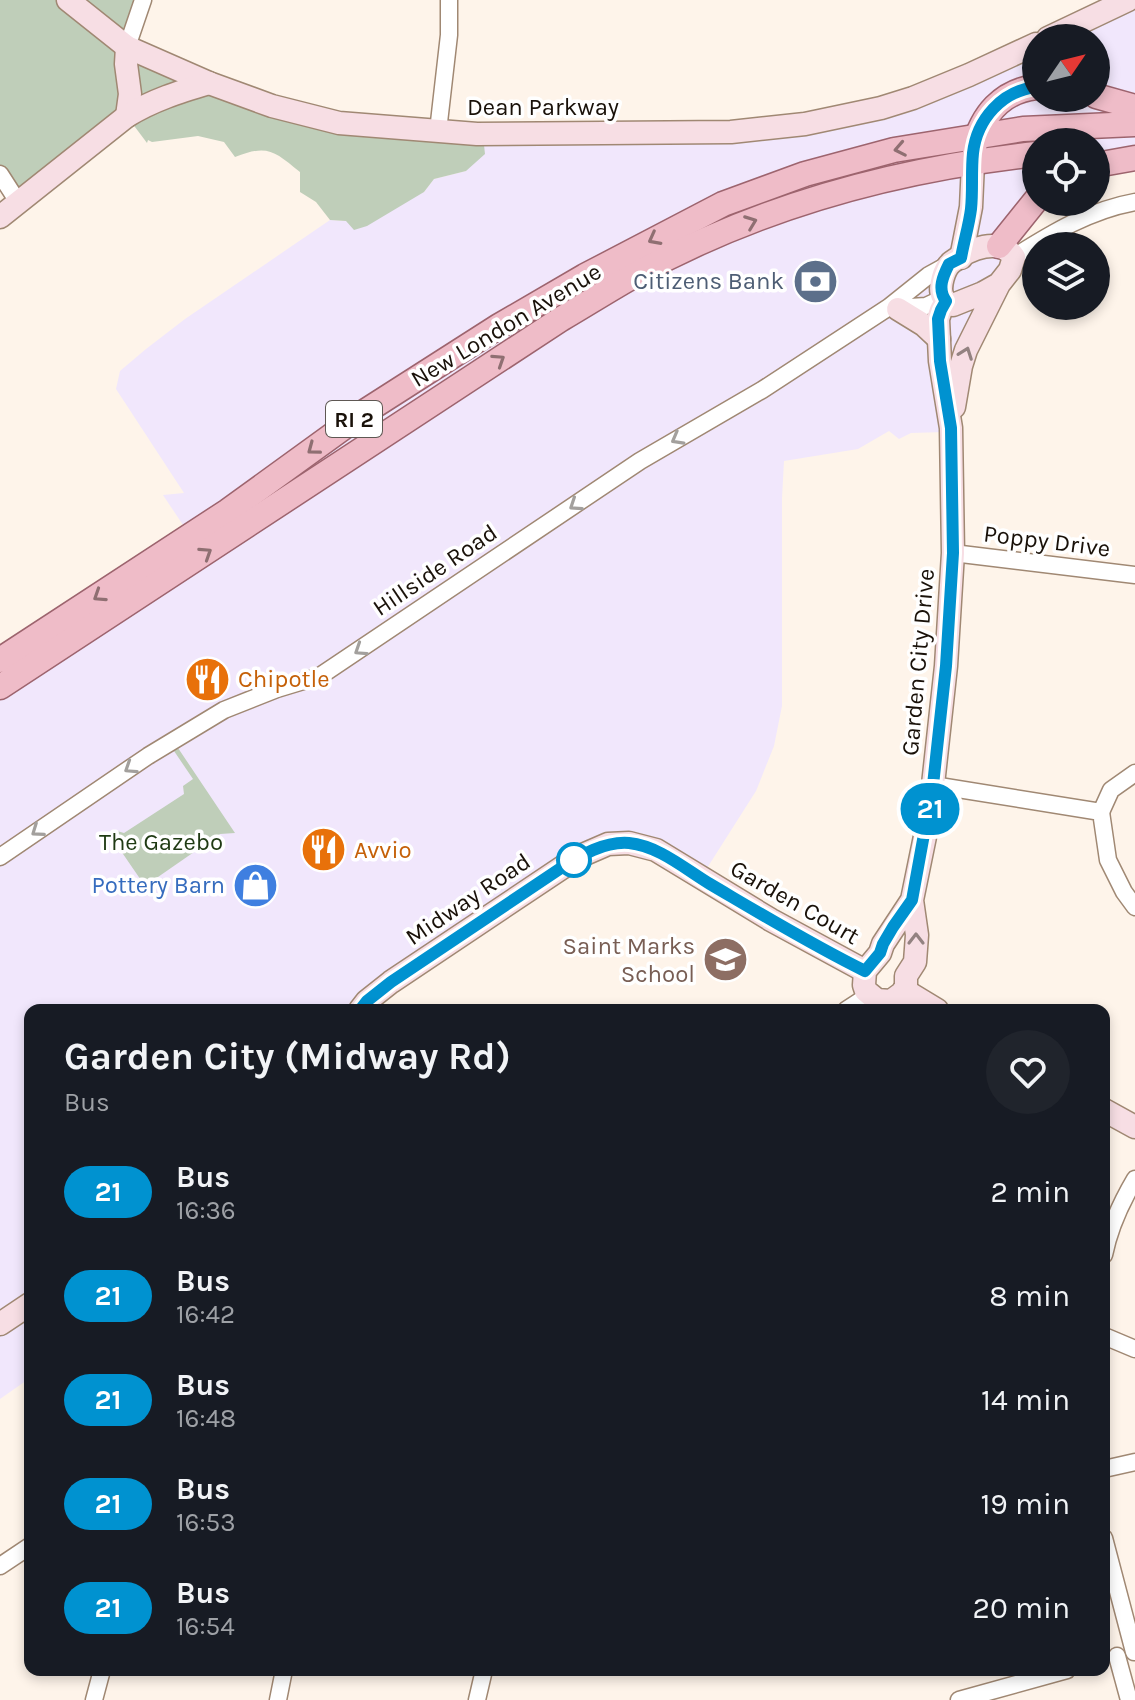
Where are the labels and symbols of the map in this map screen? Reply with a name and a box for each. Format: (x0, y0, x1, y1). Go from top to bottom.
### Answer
north arrow (1022, 24, 1110, 112)
street label: Dean Parkway (467, 93, 619, 121)
one-way arrow (894, 140, 908, 157)
one-way arrow (743, 215, 757, 232)
one-way arrow (647, 230, 662, 245)
street label: New London Avenue (406, 257, 606, 393)
bank icon: Citizens Bank (791, 257, 839, 305)
place label: Citizens Bank (633, 267, 784, 295)
one-way arrow (956, 346, 973, 360)
one-way arrow (491, 355, 505, 370)
road number: RI 2 (326, 401, 382, 437)
one-way arrow (671, 429, 686, 445)
one-way arrow (307, 439, 322, 453)
one-way arrow (570, 495, 584, 510)
street label: Hillside Road (368, 518, 502, 622)
street label: Poppy Drive (982, 519, 1112, 563)
one-way arrow (197, 547, 212, 562)
street label: Garden City Drive (896, 567, 940, 757)
one-way arrow (94, 586, 108, 601)
one-way arrow (354, 640, 368, 655)
restaurant icon: Chipotle (183, 655, 231, 703)
place label: Chipotle (238, 665, 330, 693)
one-way arrow (124, 759, 138, 774)
line badge: 21 (894, 783, 966, 835)
one-way arrow (32, 821, 46, 836)
restaurant icon: Avvio (299, 826, 347, 874)
park label: The Gazebo (99, 828, 223, 856)
place label: Avvio (354, 836, 412, 864)
unlabelled marker (557, 843, 591, 877)
street label: Midway Road (400, 847, 536, 951)
street label: Garden Court (726, 854, 864, 950)
shop icon: Pottery Barn (232, 861, 280, 909)
place label: Pottery Barn (91, 871, 225, 899)
place label: Saint Marks School (563, 932, 695, 988)
one-way arrow (907, 932, 925, 945)
school or university icon: Saint Marks School (702, 936, 750, 984)

